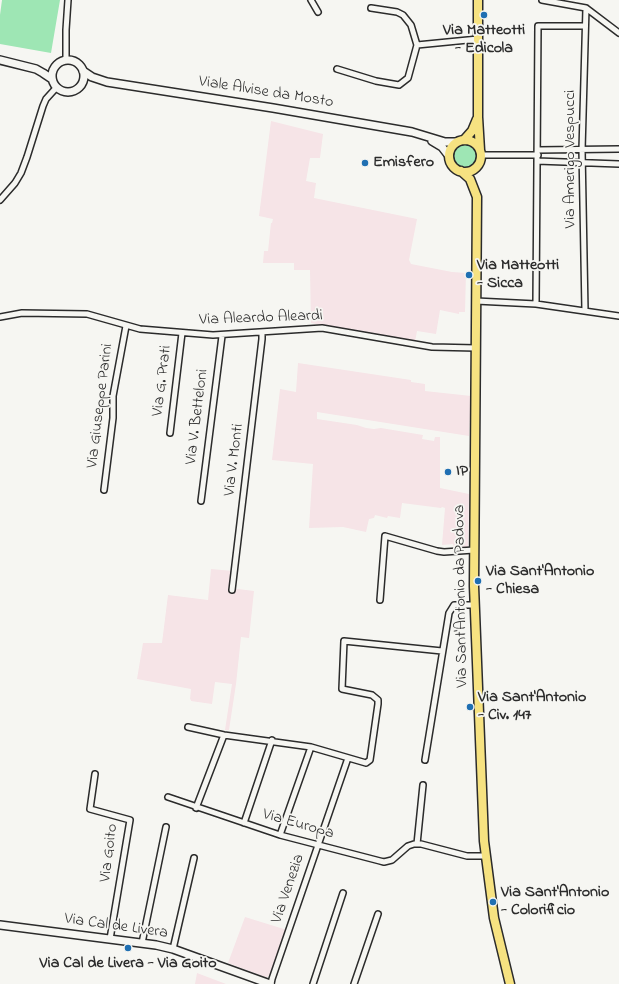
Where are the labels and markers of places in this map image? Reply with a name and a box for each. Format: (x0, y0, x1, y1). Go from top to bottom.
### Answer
marker: Via Matteotti - Edicola (479, 10, 489, 20)
place label: Via Matteotti - Edicola (443, 21, 525, 59)
place label: Emisfero (373, 153, 434, 173)
marker: Emisfero (360, 158, 370, 168)
place label: Via Matteotti - Sicca (477, 256, 559, 294)
marker: Via Matteotti - Sicca (464, 270, 474, 280)
place label: IP (456, 462, 468, 482)
marker: IP (443, 467, 453, 477)
place label: Via Sant'Antonio - Chiesa (486, 562, 594, 600)
marker: Via Sant'Antonio - Chiesa (473, 576, 483, 586)
place label: Via Sant'Antonio - Civ. 147 (478, 688, 586, 726)
marker: Via Sant'Antonio - Civ. 147 (465, 702, 475, 712)
place label: Via Sant'Antonio - Colorificio (501, 883, 609, 921)
marker: Via Sant'Antonio - Colorificio (488, 897, 498, 907)
marker: Via Cal de Livera - Via Goito (123, 943, 133, 953)
place label: Via Cal de Livera - Via Goito (39, 954, 217, 974)

